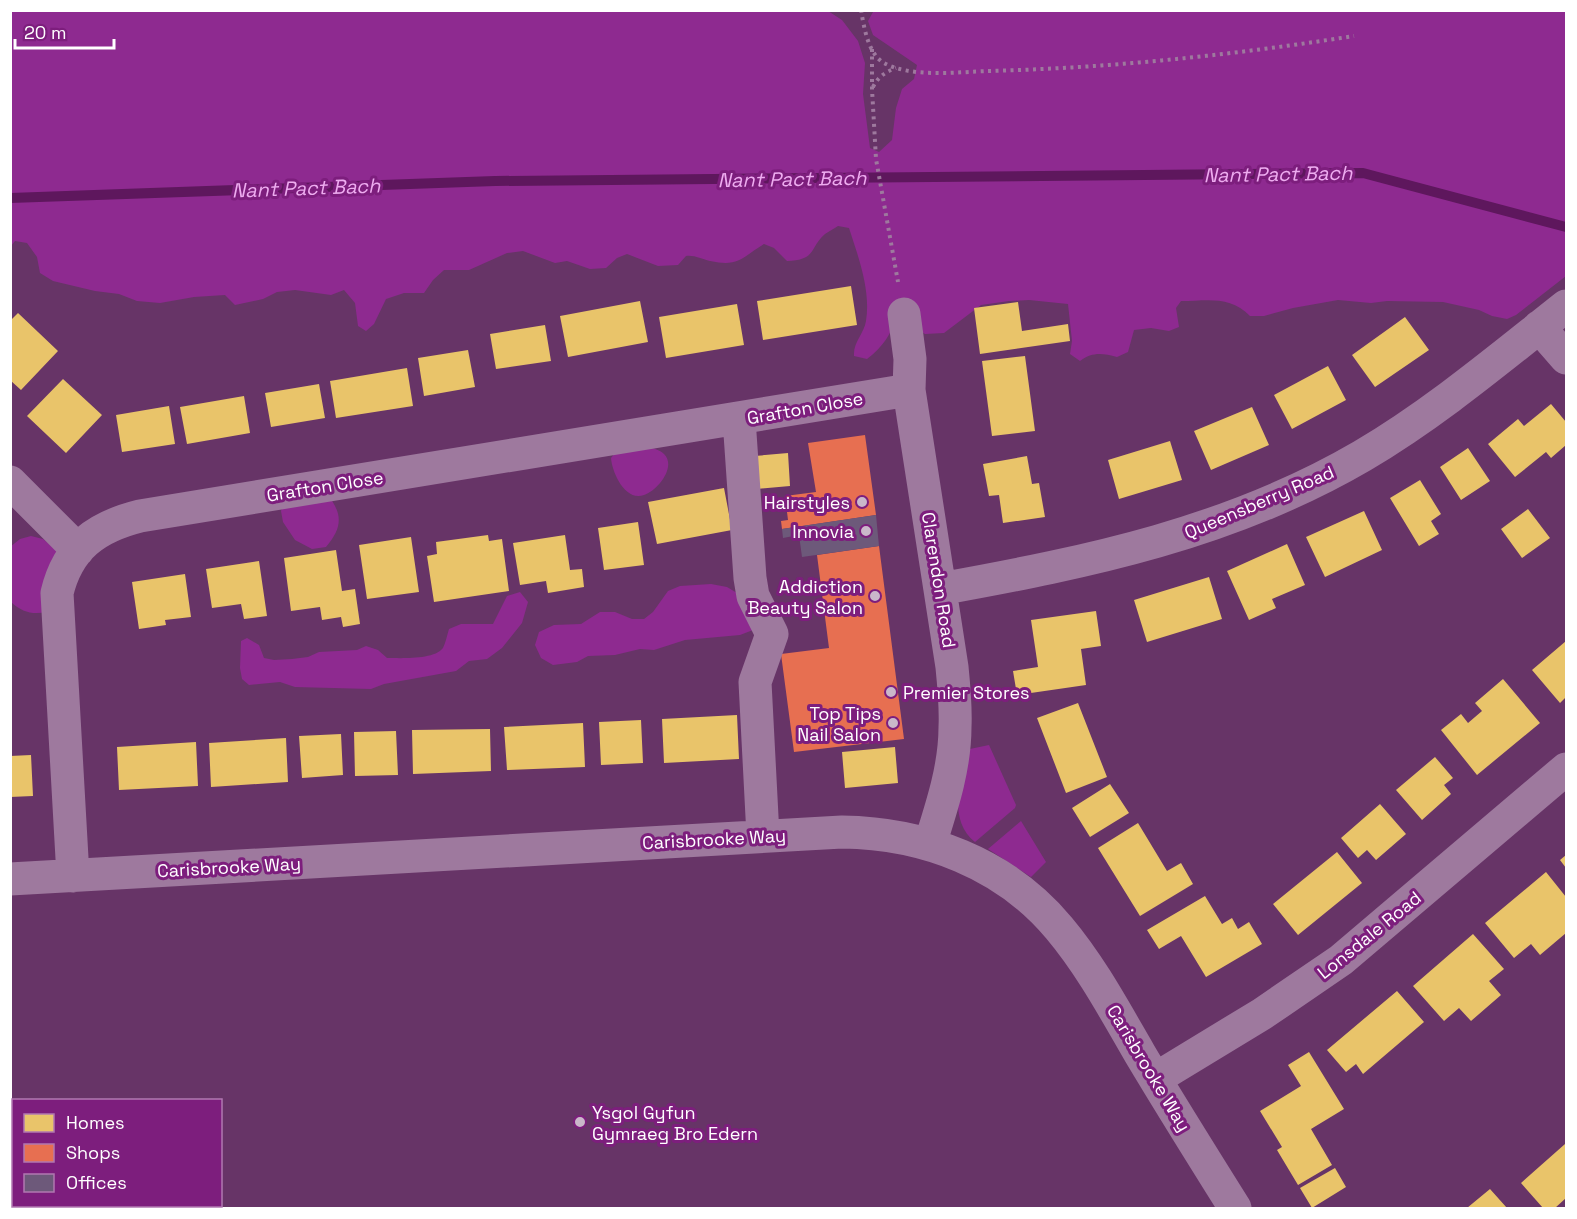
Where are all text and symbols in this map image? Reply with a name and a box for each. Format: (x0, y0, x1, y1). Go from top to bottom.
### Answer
scale bar (15, 12, 114, 50)
text: 20 m (24, 21, 67, 44)
water label: Nant Pact Bach (1203, 160, 1353, 188)
water label: Nant Pact Bach (717, 165, 867, 193)
water label: Nant Pact Bach (231, 172, 381, 204)
street label: Grafton Close (745, 386, 865, 430)
street label: Queensberry Road (1181, 460, 1337, 544)
street label: Grafton Close (265, 465, 385, 507)
place label: Hairstyles (764, 491, 850, 514)
marker: Hairstyles (855, 495, 869, 509)
street label: Clarendon Road (917, 511, 961, 649)
place label: Innovia (792, 520, 854, 543)
marker: Innovia (859, 524, 873, 538)
place label: Addiction Beauty Salon (747, 575, 863, 619)
marker: Addiction Beauty Salon (868, 589, 882, 603)
place label: Premier Stores (903, 681, 1030, 704)
marker: Premier Stores (884, 685, 898, 699)
place label: Top Tips Nail Salon (797, 702, 881, 746)
marker: Top Tips Nail Salon (886, 716, 900, 730)
street label: Carisbrooke Way (642, 824, 786, 854)
street label: Carisbrooke Way (157, 852, 301, 882)
street label: Lonsdale Road (1312, 886, 1426, 984)
street label: Carisbrooke Way (1102, 1000, 1196, 1136)
legend (12, 1099, 222, 1207)
place label: Ysgol Gyfun Gymraeg Bro Edern (592, 1101, 758, 1145)
text: Homes (66, 1111, 125, 1134)
marker: Ysgol Gyfun Gymraeg Bro Edern (573, 1115, 587, 1129)
text: Shops (66, 1141, 120, 1164)
text: Offices (66, 1171, 127, 1194)

